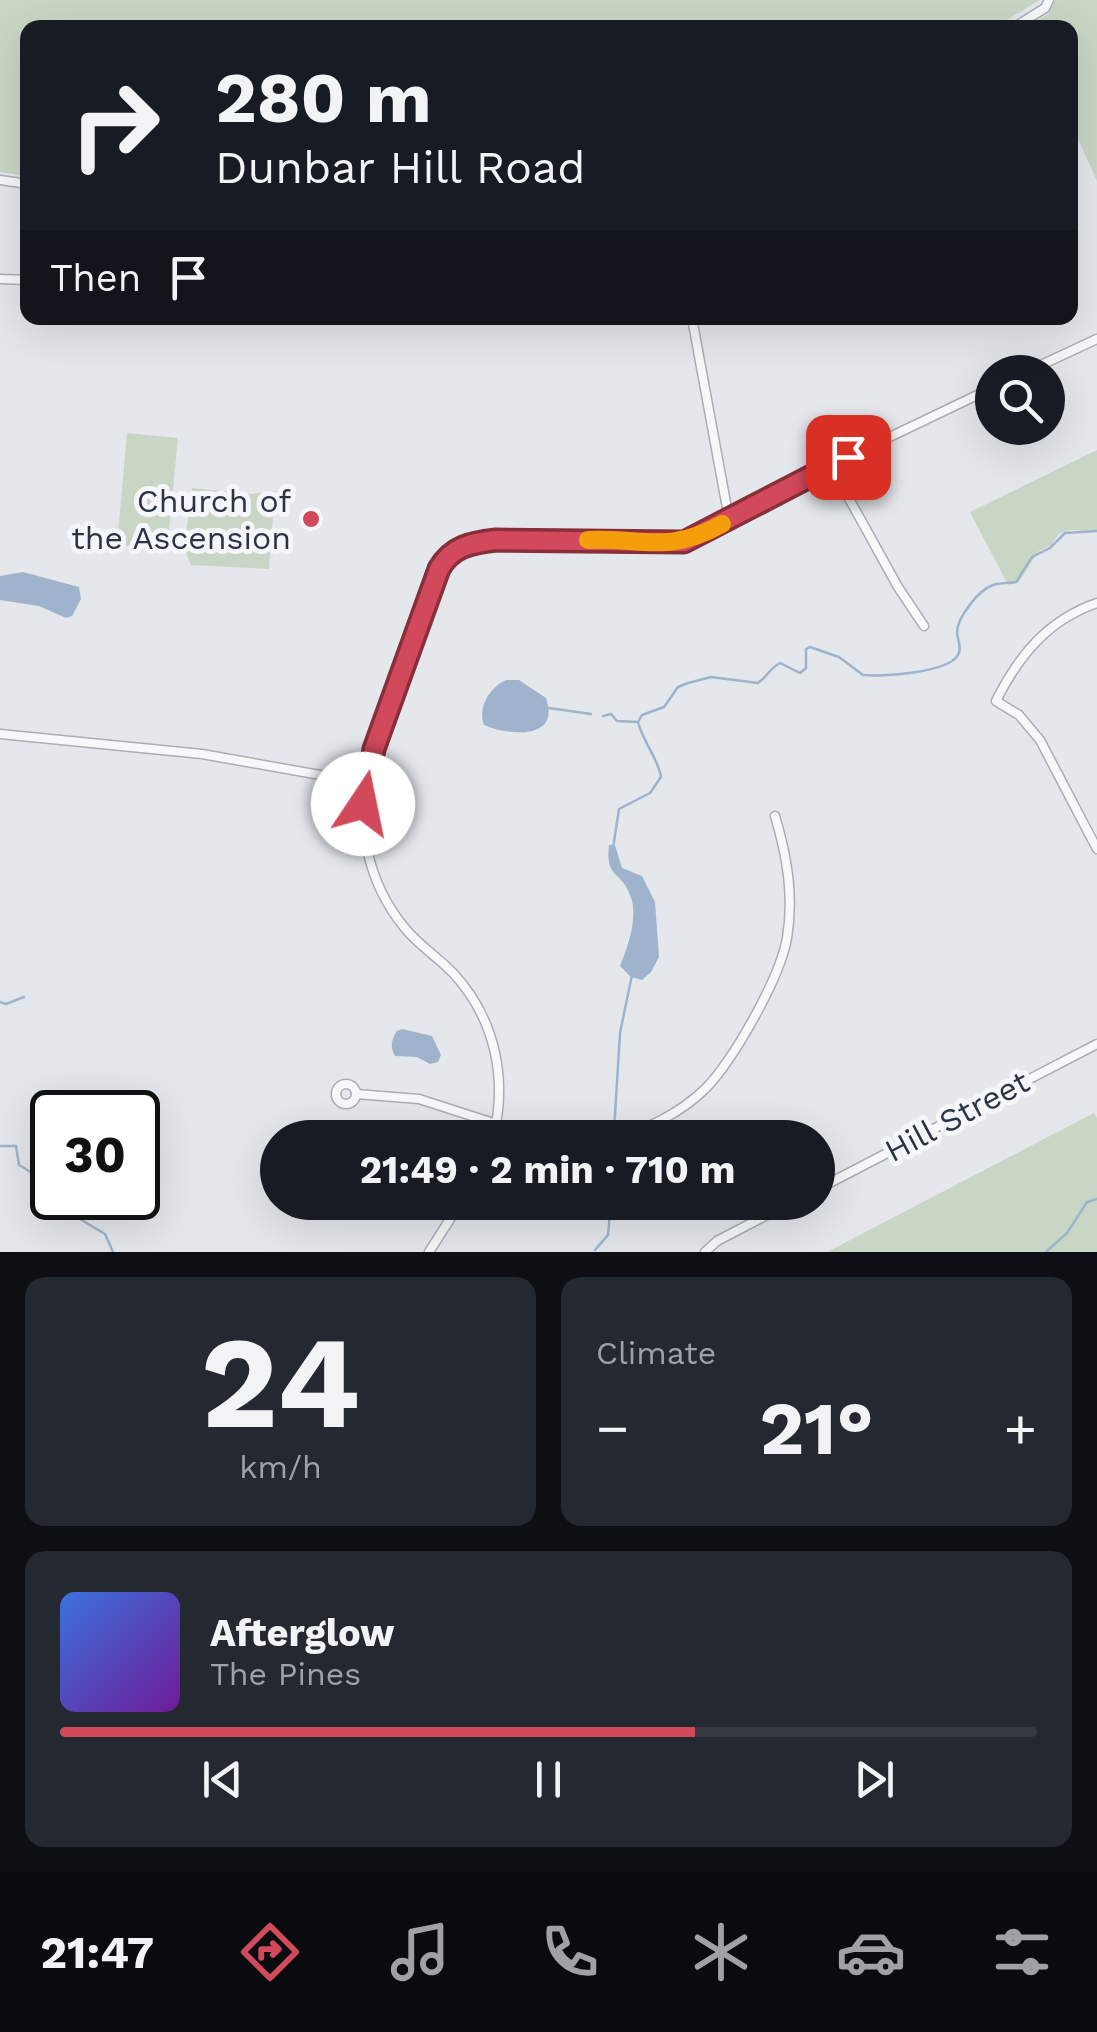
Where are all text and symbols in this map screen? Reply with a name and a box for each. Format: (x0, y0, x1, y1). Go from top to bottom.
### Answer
text: 280 m (215, 57, 432, 139)
icon: right (50, 60, 180, 190)
text: Dunbar Hill Road (215, 141, 586, 194)
icon: arrive (161, 250, 216, 305)
text: Then (50, 256, 141, 300)
map controls (975, 355, 1065, 445)
button: search (975, 355, 1065, 445)
pin (806, 415, 891, 500)
icon: arrive (821, 430, 876, 485)
place label: Church of the Ascension (71, 482, 291, 557)
marker: Church of the Ascension (300, 508, 322, 530)
position arrow (311, 752, 415, 856)
street label: Hill Street (878, 1062, 1036, 1170)
speed limit sign: 30 (30, 1090, 160, 1220)
text: 21:49 · 2 min · 710 m (359, 1148, 736, 1192)
text: 24 (201, 1306, 360, 1459)
text: Climate (596, 1334, 716, 1372)
text: 21° (759, 1384, 874, 1472)
text: − (596, 1396, 629, 1460)
text: + (1004, 1396, 1037, 1460)
text: km/h (239, 1448, 322, 1486)
text: Afterglow (210, 1611, 395, 1655)
text: The Pines (210, 1655, 361, 1693)
icon: previous (195, 1752, 250, 1807)
icon: pause (521, 1752, 576, 1807)
icon: next (847, 1752, 902, 1807)
icon: directions (235, 1917, 305, 1987)
icon: music (385, 1917, 455, 1987)
icon: phone (535, 1917, 605, 1987)
icon: climate (686, 1917, 756, 1987)
icon: car (836, 1917, 906, 1987)
icon: filters (987, 1917, 1057, 1987)
text: 21:47 (40, 1926, 154, 1979)

